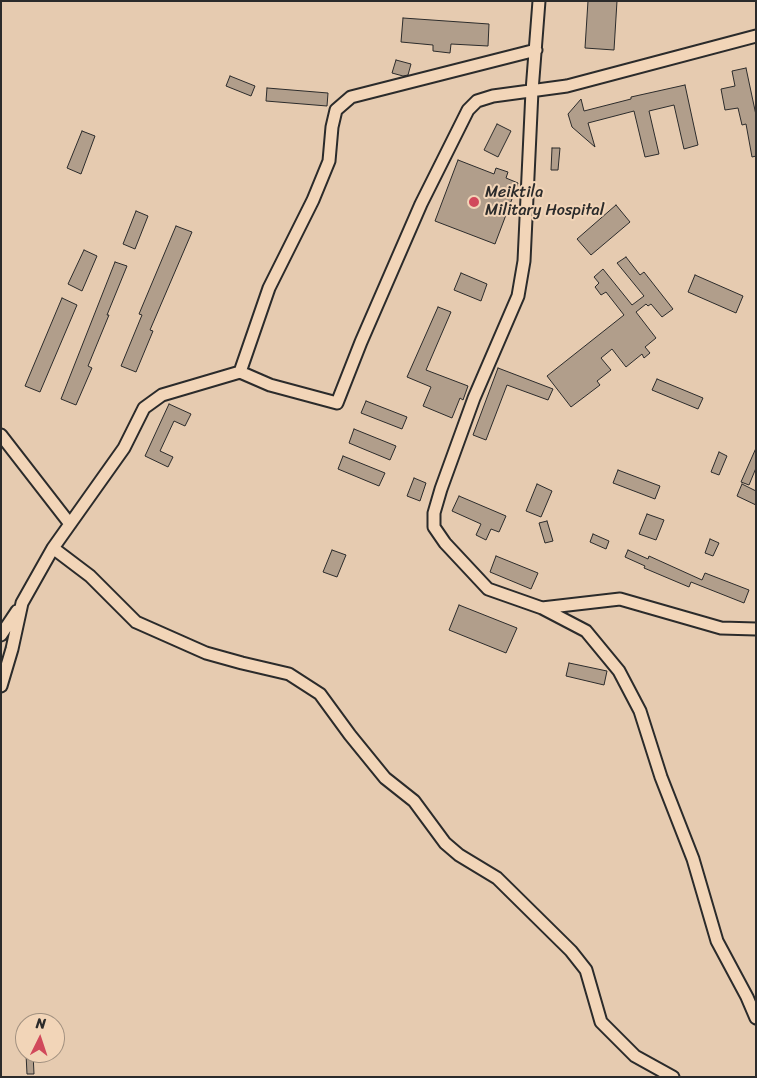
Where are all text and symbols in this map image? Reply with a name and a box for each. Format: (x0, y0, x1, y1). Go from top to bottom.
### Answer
place label: Meiktila Military Hospital (485, 183, 604, 221)
marker: Meiktila Military Hospital (467, 195, 481, 209)
text: N (35, 1011, 47, 1036)
north arrow (15, 1013, 65, 1063)

